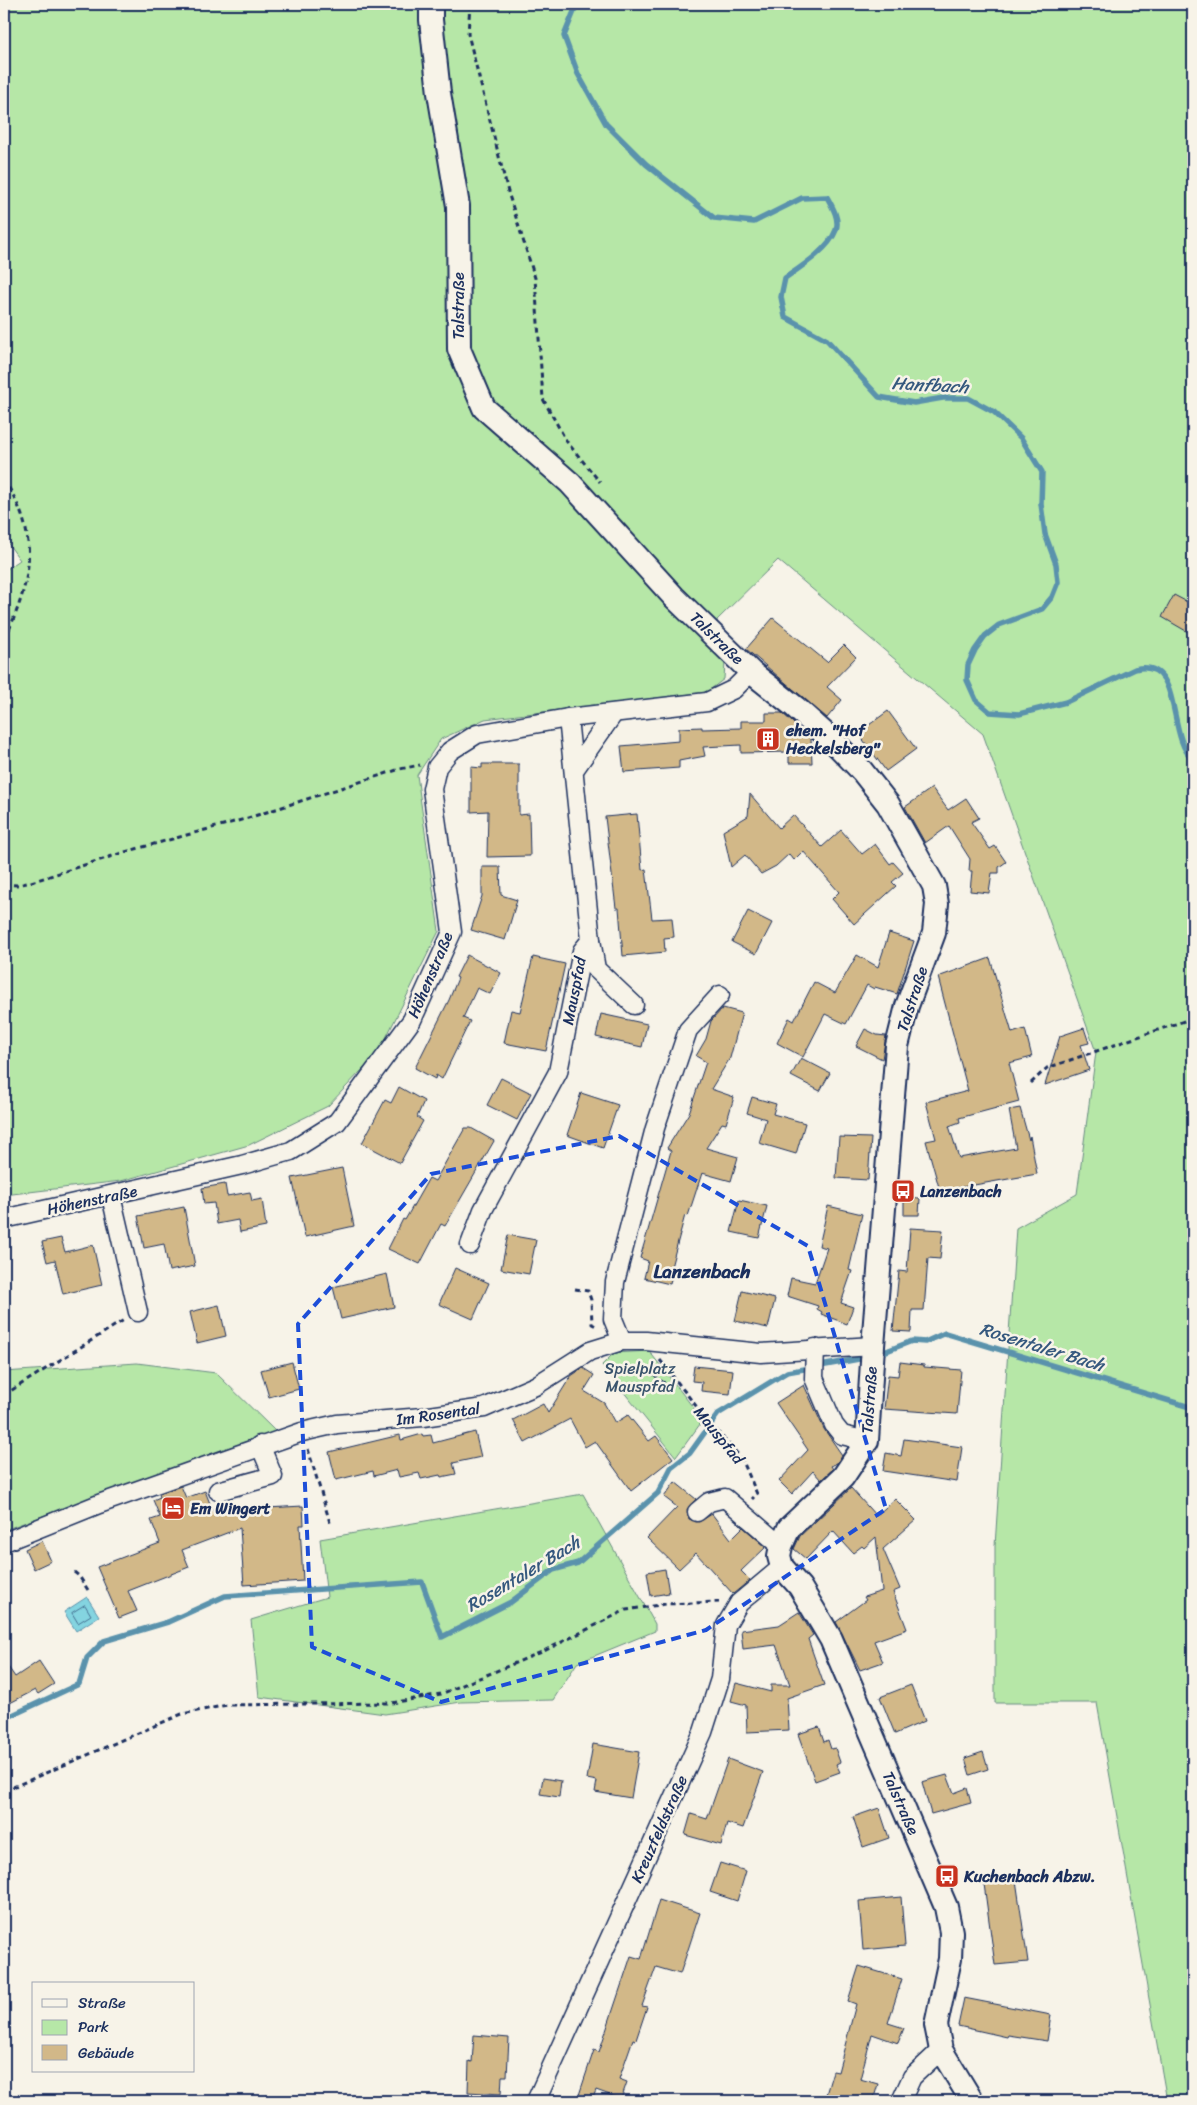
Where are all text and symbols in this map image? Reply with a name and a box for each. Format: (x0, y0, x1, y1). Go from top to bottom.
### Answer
street label: Talstraße (444, 272, 473, 340)
water label: Hanfbach (891, 367, 971, 403)
street label: Talstraße (683, 604, 751, 672)
place label: ehem. "Hof Heckelsberg" (785, 716, 881, 763)
building icon: ehem. "Hof Heckelsberg" (755, 726, 781, 752)
street label: Höhenstraße (399, 927, 461, 1023)
street label: Mauspfad (553, 953, 595, 1028)
street label: Talstraße (888, 962, 936, 1035)
street label: Höhenstraße (44, 1176, 140, 1224)
place label: Lanzenbach (920, 1177, 1002, 1206)
bus stop icon: Lanzenbach (890, 1178, 916, 1204)
district label: Lanzenbach (653, 1255, 751, 1288)
water label: Rosentaler Bach (976, 1313, 1110, 1382)
park label: Spielplatz Mauspfad (604, 1354, 676, 1401)
street label: Talstraße (852, 1365, 886, 1435)
street label: Im Rosental (393, 1394, 482, 1434)
street label: Mauspfad (686, 1399, 753, 1472)
place label: Em Wingert (190, 1494, 271, 1523)
hotel icon: Em Wingert (160, 1495, 186, 1521)
water label: Rosentaler Bach (460, 1526, 588, 1621)
street label: Talstraße (874, 1766, 928, 1840)
street label: Kreuzfeldstraße (622, 1770, 696, 1888)
place label: Kuchenbach Abzw. (963, 1862, 1096, 1891)
bus stop icon: Kuchenbach Abzw. (934, 1863, 960, 1889)
legend (32, 1982, 195, 2072)
text: Straße (78, 1990, 126, 2016)
text: Park (78, 2014, 109, 2040)
text: Gebäude (78, 2040, 134, 2066)

